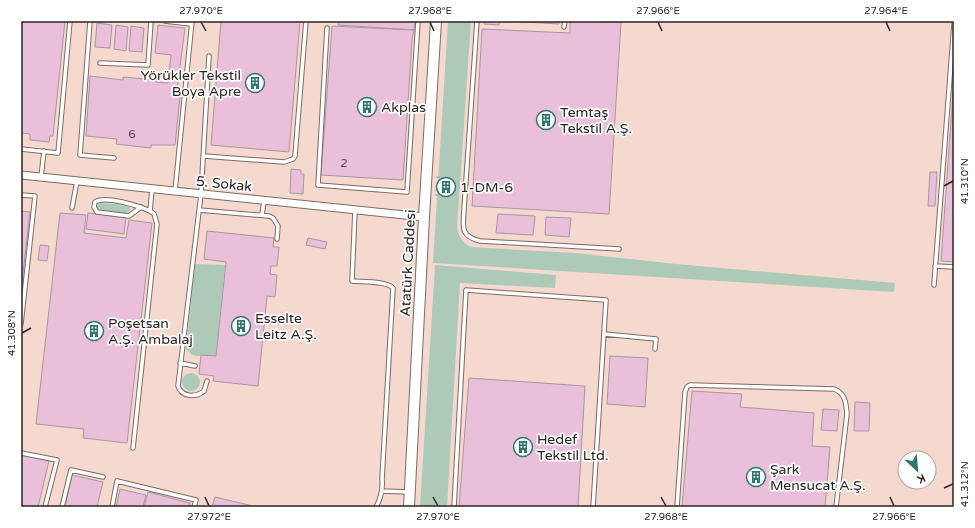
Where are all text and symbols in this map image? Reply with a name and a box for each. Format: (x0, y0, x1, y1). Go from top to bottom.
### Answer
text: 27.970°E (179, 5, 223, 17)
text: 27.968°E (408, 5, 452, 17)
text: 27.966°E (636, 5, 680, 17)
text: 27.964°E (864, 5, 908, 17)
place label: Yörükler Tekstil Boya Apre (141, 67, 241, 100)
building icon: Yörükler Tekstil Boya Apre (244, 72, 266, 94)
building icon: Akplas (356, 96, 378, 118)
place label: Akplas (381, 99, 426, 116)
place label: Temtaş Tekstil A.Ş. (560, 104, 632, 137)
building icon: Temtaş Tekstil A.Ş. (535, 109, 557, 131)
house number: 6 (128, 127, 136, 141)
house number: 2 (340, 156, 348, 170)
text: 41.310°N (959, 158, 971, 204)
street label: 5. Sokak (195, 173, 253, 195)
building icon: 1-DM-6 (435, 176, 457, 198)
place label: 1-DM-6 (460, 179, 513, 196)
street label: Atatürk Caddesi (397, 209, 419, 317)
text: 41.308°N (6, 310, 18, 356)
place label: Esselte Leitz A.Ş. (255, 310, 317, 343)
place label: Poşetsan A.Ş. Ambalaj (108, 315, 193, 348)
building icon: Esselte Leitz A.Ş. (230, 315, 252, 337)
building icon: Poşetsan A.Ş. Ambalaj (83, 320, 105, 342)
place label: Hedef Tekstil Ltd. (537, 431, 609, 464)
building icon: Hedef Tekstil Ltd. (512, 436, 534, 458)
north arrow (897, 450, 937, 490)
place label: Şark Mensucat A.Ş. (770, 461, 866, 494)
text: 41.312°N (959, 461, 971, 507)
building icon: Şark Mensucat A.Ş. (745, 466, 767, 488)
text: K (914, 471, 927, 486)
text: 27.972°E (187, 511, 231, 523)
text: 27.970°E (416, 511, 460, 523)
text: 27.968°E (644, 511, 688, 523)
text: 27.966°E (872, 511, 916, 523)

